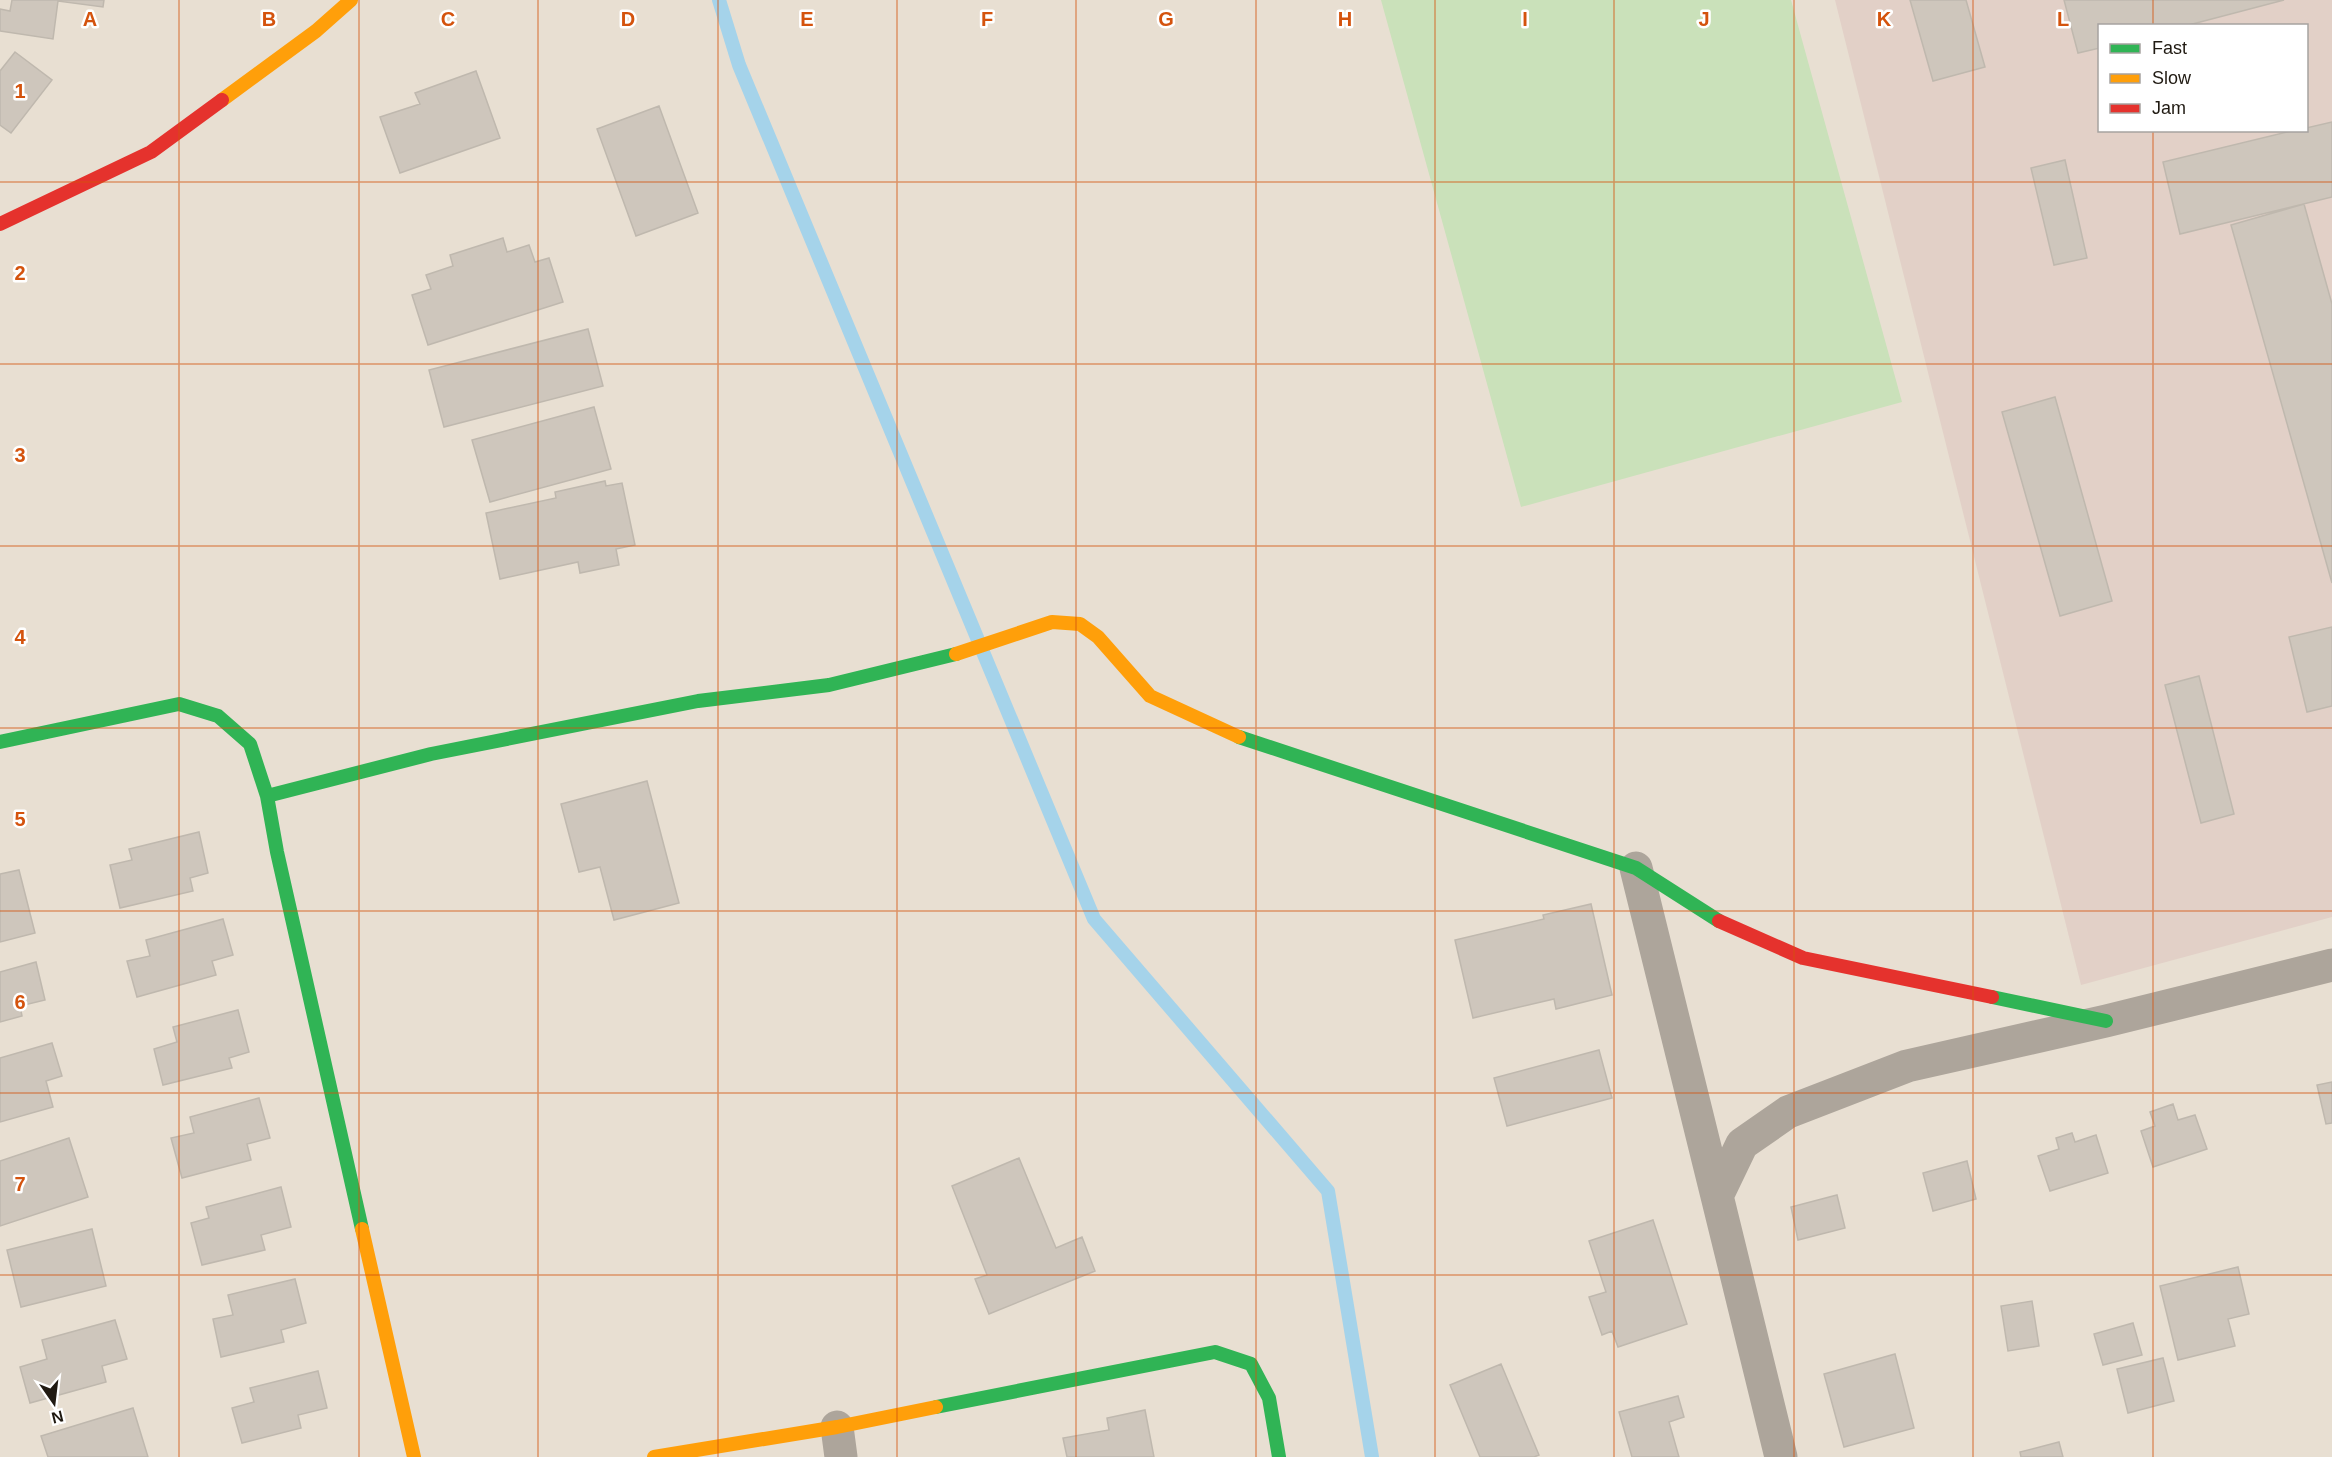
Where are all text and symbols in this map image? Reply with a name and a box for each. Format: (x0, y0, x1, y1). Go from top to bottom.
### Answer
text: A (83, 8, 97, 30)
text: B (262, 8, 276, 30)
text: C (441, 8, 455, 30)
text: D (621, 8, 635, 30)
text: E (800, 8, 814, 30)
text: F (981, 8, 993, 30)
text: G (1158, 8, 1174, 30)
text: H (1338, 8, 1352, 30)
text: I (1522, 8, 1528, 30)
text: J (1698, 8, 1710, 30)
text: K (1877, 8, 1892, 30)
text: L (2057, 8, 2069, 30)
legend (2098, 24, 2308, 132)
text: Fast (2152, 38, 2187, 58)
text: Slow (2152, 68, 2192, 88)
text: 1 (14, 80, 26, 102)
text: Jam (2152, 98, 2186, 118)
text: 2 (14, 262, 26, 284)
text: 3 (14, 444, 26, 466)
text: 4 (14, 626, 26, 648)
text: 5 (14, 808, 26, 830)
text: 6 (14, 991, 26, 1013)
text: 7 (14, 1173, 26, 1195)
north arrow (24, 1373, 84, 1433)
text: N (50, 1407, 65, 1427)

